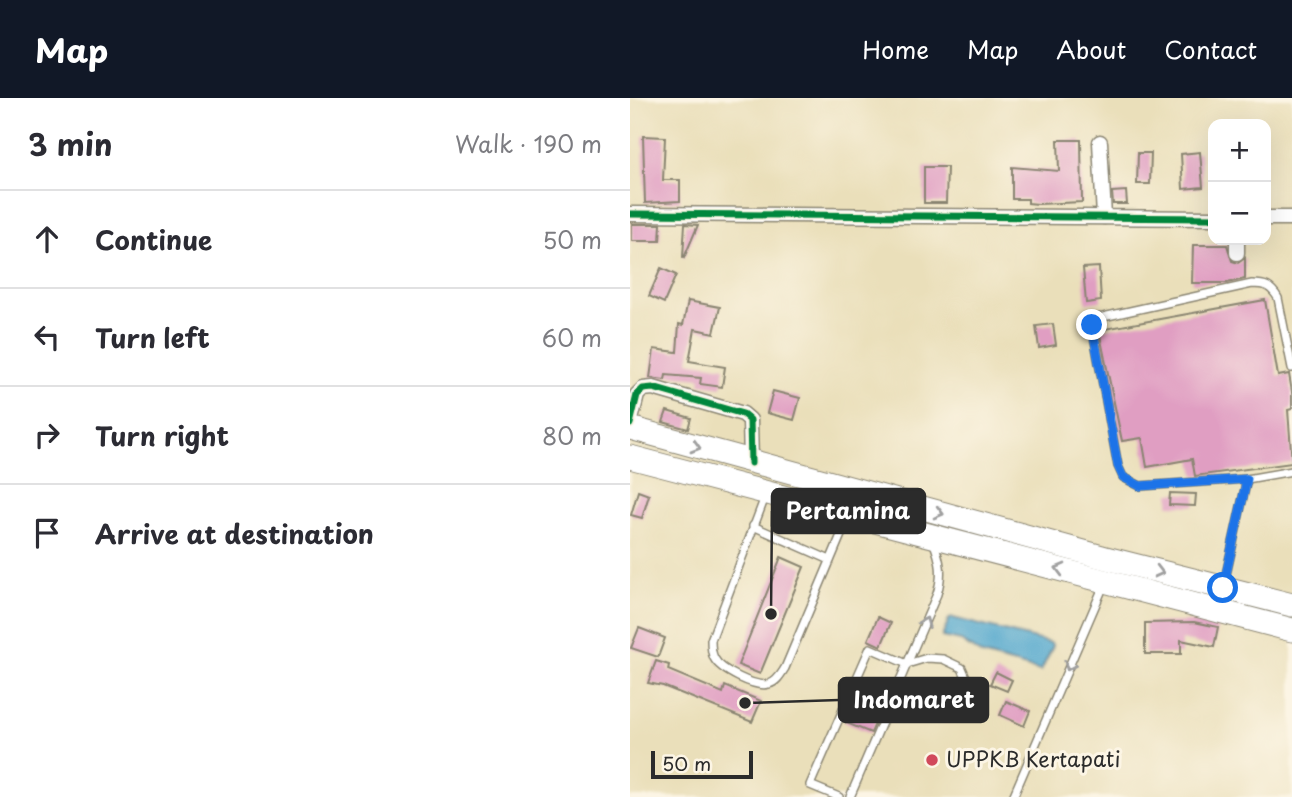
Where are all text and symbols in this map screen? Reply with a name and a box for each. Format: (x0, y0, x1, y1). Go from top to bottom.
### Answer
text: Map (35, 24, 108, 74)
text: Home (862, 31, 929, 67)
text: Map (967, 31, 1018, 67)
text: About (1056, 31, 1126, 67)
text: Contact (1164, 31, 1257, 67)
map controls (1208, 119, 1271, 245)
button: + (1208, 119, 1271, 182)
text: 3 min (28, 121, 113, 166)
text: Walk · 190 m (455, 126, 602, 161)
button: − (1208, 182, 1271, 245)
icon: ahead (28, 220, 66, 258)
text: Continue (95, 220, 212, 259)
text: 50 m (542, 222, 602, 257)
route end (1076, 309, 1107, 340)
icon: left (28, 318, 66, 356)
text: Turn left (95, 318, 210, 357)
text: 60 m (542, 320, 602, 355)
icon: right (28, 416, 66, 454)
text: Turn right (95, 416, 229, 455)
text: 80 m (542, 418, 602, 453)
one-way arrow (689, 439, 701, 454)
callout: Pertamina (772, 489, 925, 533)
text: Pertamina (786, 492, 910, 527)
one-way arrow (933, 505, 945, 519)
icon: arrive (28, 514, 66, 552)
text: Arrive at destination (95, 514, 374, 553)
one-way arrow (1054, 563, 1066, 577)
one-way arrow (1153, 564, 1165, 578)
route start (1207, 572, 1238, 603)
one-way arrow (917, 616, 931, 629)
one-way arrow (1063, 659, 1077, 671)
callout: Indomaret (839, 678, 988, 722)
text: Indomaret (853, 681, 975, 716)
place label: UPPKB Kertapati (946, 742, 1121, 774)
scale bar (651, 748, 752, 780)
text: 50 m (662, 749, 711, 777)
marker: UPPKB Kertapati (924, 752, 940, 768)

